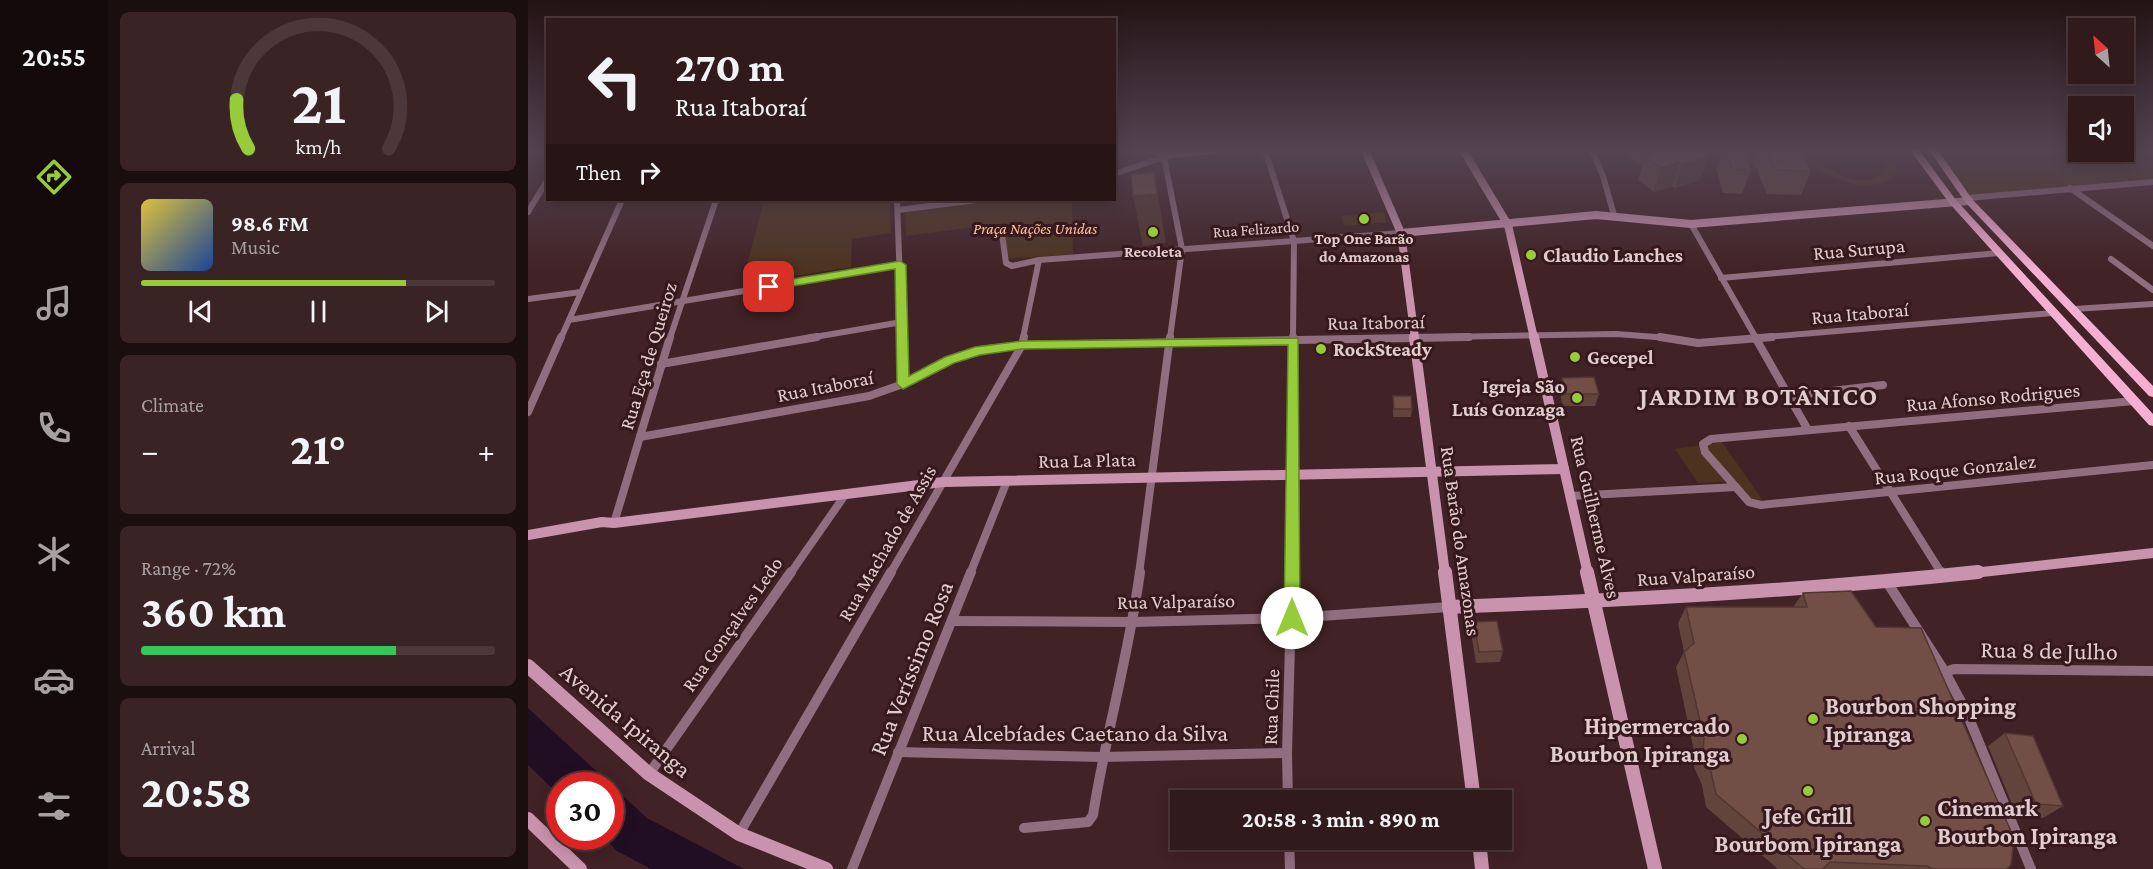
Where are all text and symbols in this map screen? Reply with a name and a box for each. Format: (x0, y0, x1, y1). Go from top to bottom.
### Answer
north arrow (2068, 18, 2134, 84)
map controls (2068, 18, 2134, 162)
text: 20:55 (22, 42, 86, 72)
icon: left (576, 42, 654, 120)
text: 270 m (675, 43, 784, 90)
text: 21 (290, 67, 346, 136)
text: Rua Itaboraí (675, 92, 807, 122)
button: sound (2068, 96, 2134, 162)
text: km/h (295, 135, 342, 159)
icon: directions (33, 156, 75, 198)
icon: right (633, 156, 666, 189)
text: Then (576, 160, 621, 185)
text: 98.6 FM (231, 211, 309, 236)
marker: Top One Barão do Amazonas (1357, 212, 1371, 226)
street label: Rua Felizardo (1212, 218, 1300, 240)
park label: Praça Nações Unidas (973, 220, 1097, 238)
marker: Recoleta (1146, 225, 1160, 239)
place label: Top One Barão do Amazonas (1314, 230, 1414, 265)
street label: Rua Surupa (1812, 234, 1906, 265)
text: Music (231, 236, 280, 258)
place label: Recoleta (1124, 243, 1182, 260)
place label: Claudio Lanches (1543, 244, 1683, 266)
marker: Claudio Lanches (1524, 248, 1538, 262)
pin (743, 261, 794, 312)
icon: arrive (752, 270, 785, 303)
street label: Rua Eça de Queiroz (615, 280, 682, 433)
icon: music (33, 282, 75, 324)
icon: previous (184, 295, 217, 328)
icon: pause (302, 295, 335, 328)
icon: next (420, 295, 453, 328)
street label: Rua Itaboraí (1810, 298, 1910, 328)
street label: Rua Itaboraí (1327, 310, 1426, 334)
place label: RockSteady (1333, 338, 1432, 360)
marker: RockSteady (1314, 342, 1328, 356)
place label: Gecepel (1587, 346, 1654, 368)
marker: Gecepel (1568, 350, 1582, 364)
street label: Rua Itaboraí (775, 366, 876, 406)
place label: Igreja São Luís Gonzaga (1452, 375, 1565, 420)
street label: Rua Afonso Rodrigues (1905, 378, 2081, 417)
district label: JARDIM BOTÂNICO (1636, 382, 1879, 411)
marker: Igreja São Luís Gonzaga (1570, 391, 1584, 405)
text: Climate (141, 394, 204, 416)
icon: phone (33, 407, 75, 449)
text: 21° (290, 424, 346, 474)
text: − (141, 432, 158, 469)
text: + (478, 432, 495, 469)
street label: Rua Guilherme Alves (1567, 434, 1625, 600)
street label: Rua Barão do Amazonas (1437, 445, 1485, 637)
street label: Rua La Plata (1038, 448, 1136, 472)
street label: Rua Roque Gonzalez (1873, 450, 2037, 489)
street label: Rua Machado de Assis (833, 461, 941, 625)
icon: climate (33, 533, 75, 575)
street label: Rua Gonçalves Ledo (677, 552, 788, 696)
text: Range · 72% (141, 557, 236, 579)
street label: Rua Valparaíso (1636, 560, 1756, 591)
street label: Rua Veríssimo Rosa (864, 577, 958, 759)
position arrow (1260, 586, 1324, 650)
text: 360 km (141, 587, 286, 637)
street label: Rua Valparaíso (1117, 589, 1235, 614)
street label: Rua 8 de Julho (1980, 635, 2118, 665)
street label: Avenida Ipiranga (555, 657, 697, 783)
icon: car (33, 659, 75, 701)
street label: Rua Chile (1259, 668, 1283, 746)
place label: Bourbon Shopping Ipiranga (1825, 692, 2016, 747)
place label: Hipermercado Bourbon Ipiranga (1550, 712, 1730, 767)
marker: Bourbon Shopping Ipiranga (1806, 712, 1820, 726)
street label: Rua Alcebíades Caetano da Silva (922, 719, 1228, 746)
marker: Hipermercado Bourbon Ipiranga (1735, 732, 1749, 746)
text: Arrival (141, 737, 195, 759)
text: 20:58 (141, 767, 252, 817)
speed limit sign: 30 (546, 772, 624, 850)
marker: Jefe Grill Bourbom Ipiranga (1801, 784, 1815, 798)
icon: filters (33, 785, 75, 827)
place label: Cinemark Bourbon Ipiranga (1937, 794, 2118, 849)
place label: Jefe Grill Bourbom Ipiranga (1715, 802, 1902, 857)
text: 20:58 · 3 min · 890 m (1242, 807, 1440, 832)
marker: Cinemark Bourbon Ipiranga (1918, 814, 1932, 828)

